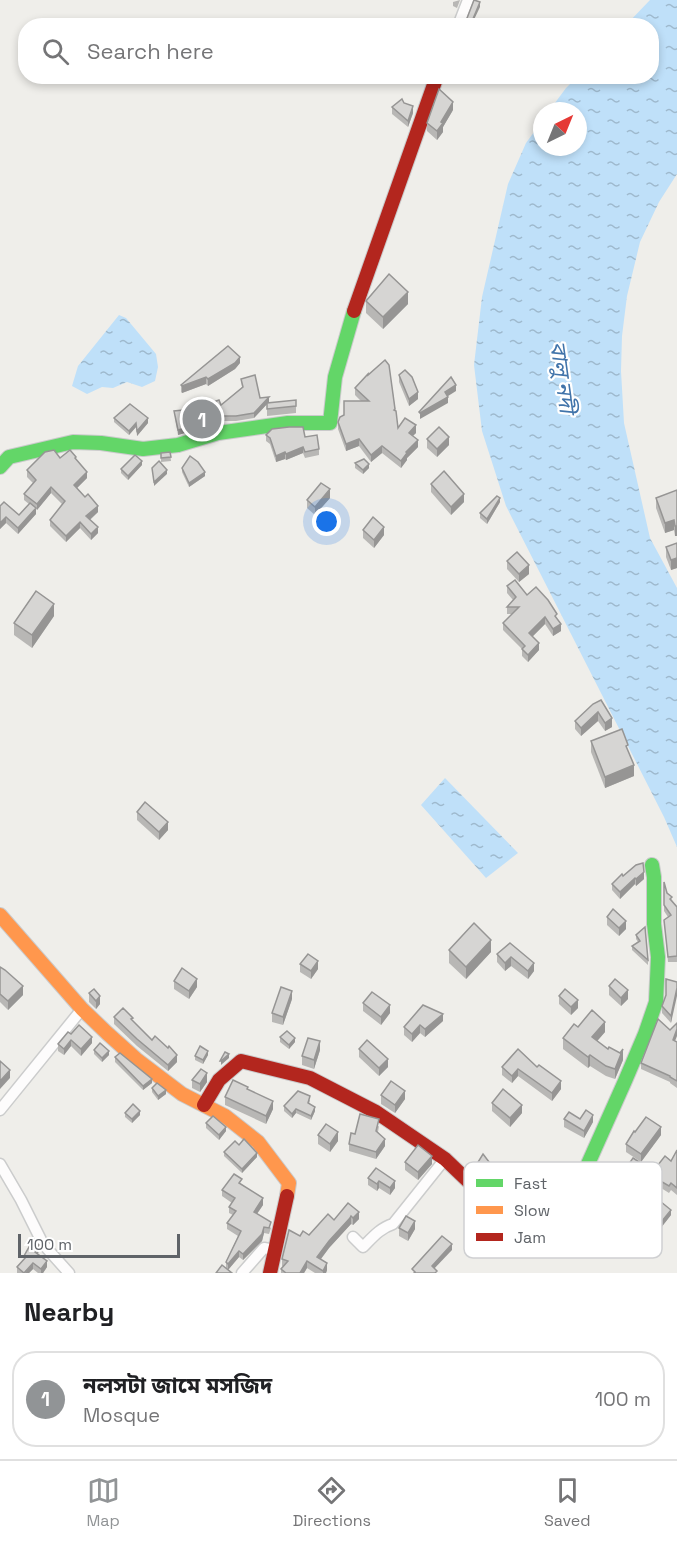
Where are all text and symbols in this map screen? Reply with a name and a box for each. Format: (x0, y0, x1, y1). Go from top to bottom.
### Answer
search box (18, 18, 659, 84)
icon: search (39, 35, 72, 68)
text: Search here (87, 37, 214, 65)
north arrow (533, 102, 587, 156)
water label: বালু নদী (544, 339, 582, 419)
pin: 1 (182, 396, 222, 442)
your location (312, 507, 341, 536)
legend (464, 1162, 662, 1258)
text: Fast (514, 1173, 547, 1194)
text: Slow (514, 1200, 550, 1221)
text: Jam (514, 1227, 546, 1248)
scale bar (18, 1231, 180, 1258)
text: 100 m (27, 1234, 72, 1255)
text: Nearby (24, 1295, 114, 1329)
text: নলসটা জামে মসজিদ (83, 1371, 272, 1399)
text: 1 (41, 1386, 50, 1412)
text: 100 m (595, 1386, 651, 1412)
text: Mosque (83, 1402, 160, 1428)
tab: Map (86, 1474, 120, 1531)
tab: Directions (293, 1474, 371, 1531)
tab: Saved (544, 1474, 591, 1531)

